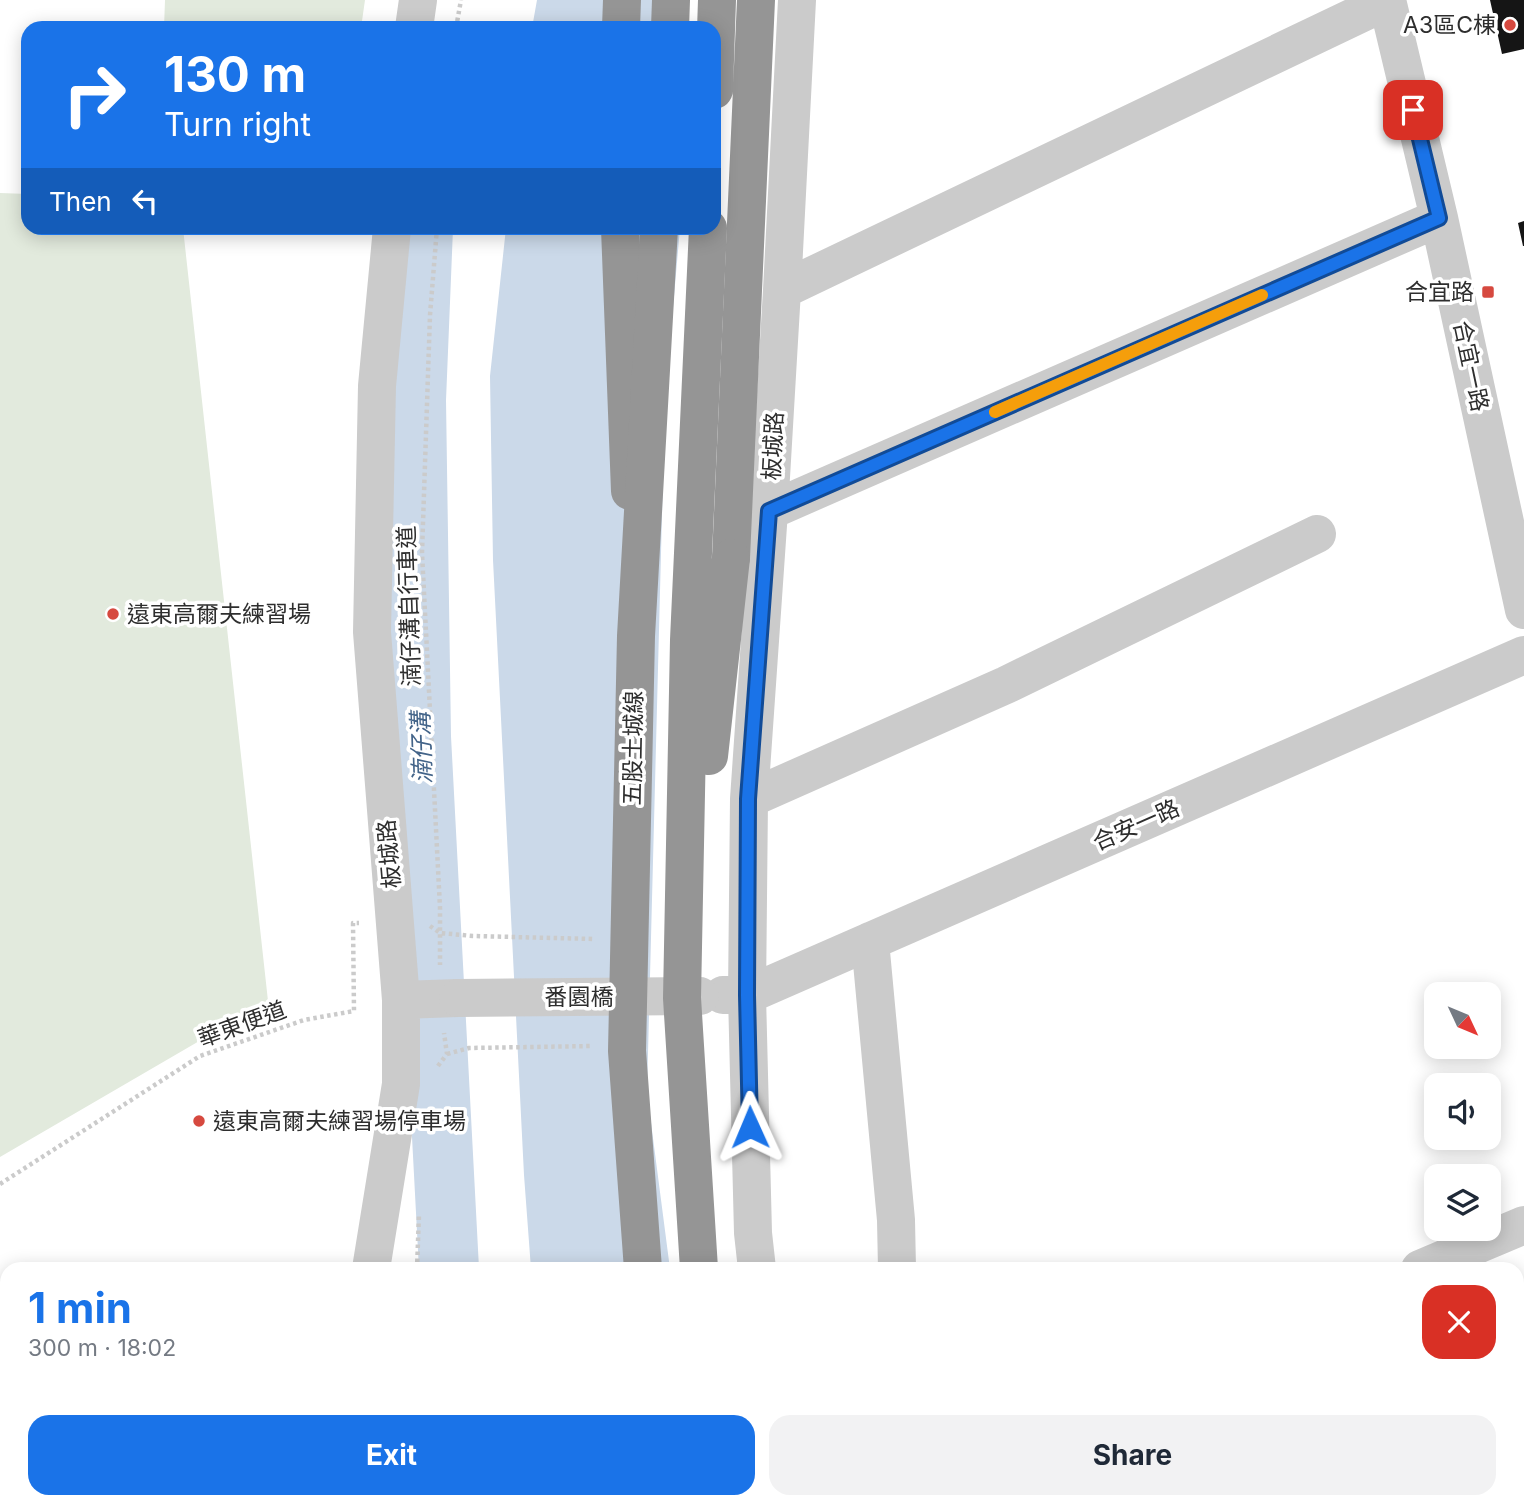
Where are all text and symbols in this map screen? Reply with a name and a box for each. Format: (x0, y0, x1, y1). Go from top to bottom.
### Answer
place label: A3區C棟 (1403, 11, 1496, 39)
marker: A3區C棟 (1502, 17, 1518, 33)
text: 130 m (164, 45, 306, 104)
icon: right (49, 49, 140, 140)
pin (1383, 80, 1443, 140)
icon: arrive (1394, 91, 1432, 129)
text: Turn right (164, 105, 311, 144)
icon: left (126, 182, 164, 220)
text: Then (49, 186, 112, 217)
place label: 合宜路 (1405, 278, 1474, 306)
marker: 合宜路 (1480, 284, 1496, 300)
street label: 合宜一路 (1448, 318, 1494, 414)
street label: 板城路 (757, 411, 789, 481)
street label: 湳仔溝自行車道 (392, 525, 426, 687)
place label: 遠東高爾夫練習場 (127, 600, 311, 628)
marker: 遠東高爾夫練習場 (105, 606, 121, 622)
street label: 五股土城線 (618, 690, 648, 806)
water label: 湳仔溝 (406, 709, 437, 785)
street label: 合安一路 (1088, 794, 1184, 856)
street label: 板城路 (372, 818, 406, 890)
north arrow (1424, 982, 1502, 1059)
map controls (1424, 982, 1501, 1241)
street label: 番園橋 (545, 983, 614, 1011)
street label: 華東便道 (194, 995, 290, 1053)
button: sound (1424, 1073, 1501, 1150)
position arrow (713, 1090, 787, 1164)
place label: 遠東高爾夫練習場停車場 (213, 1107, 466, 1135)
marker: 遠東高爾夫練習場停車場 (191, 1113, 207, 1129)
button: layers (1424, 1164, 1501, 1241)
text: 1 min (28, 1282, 132, 1333)
button: close (1422, 1285, 1496, 1359)
text: 300 m · 18:02 (28, 1334, 176, 1362)
button: Exit (28, 1415, 755, 1495)
button: Share (769, 1415, 1496, 1495)

